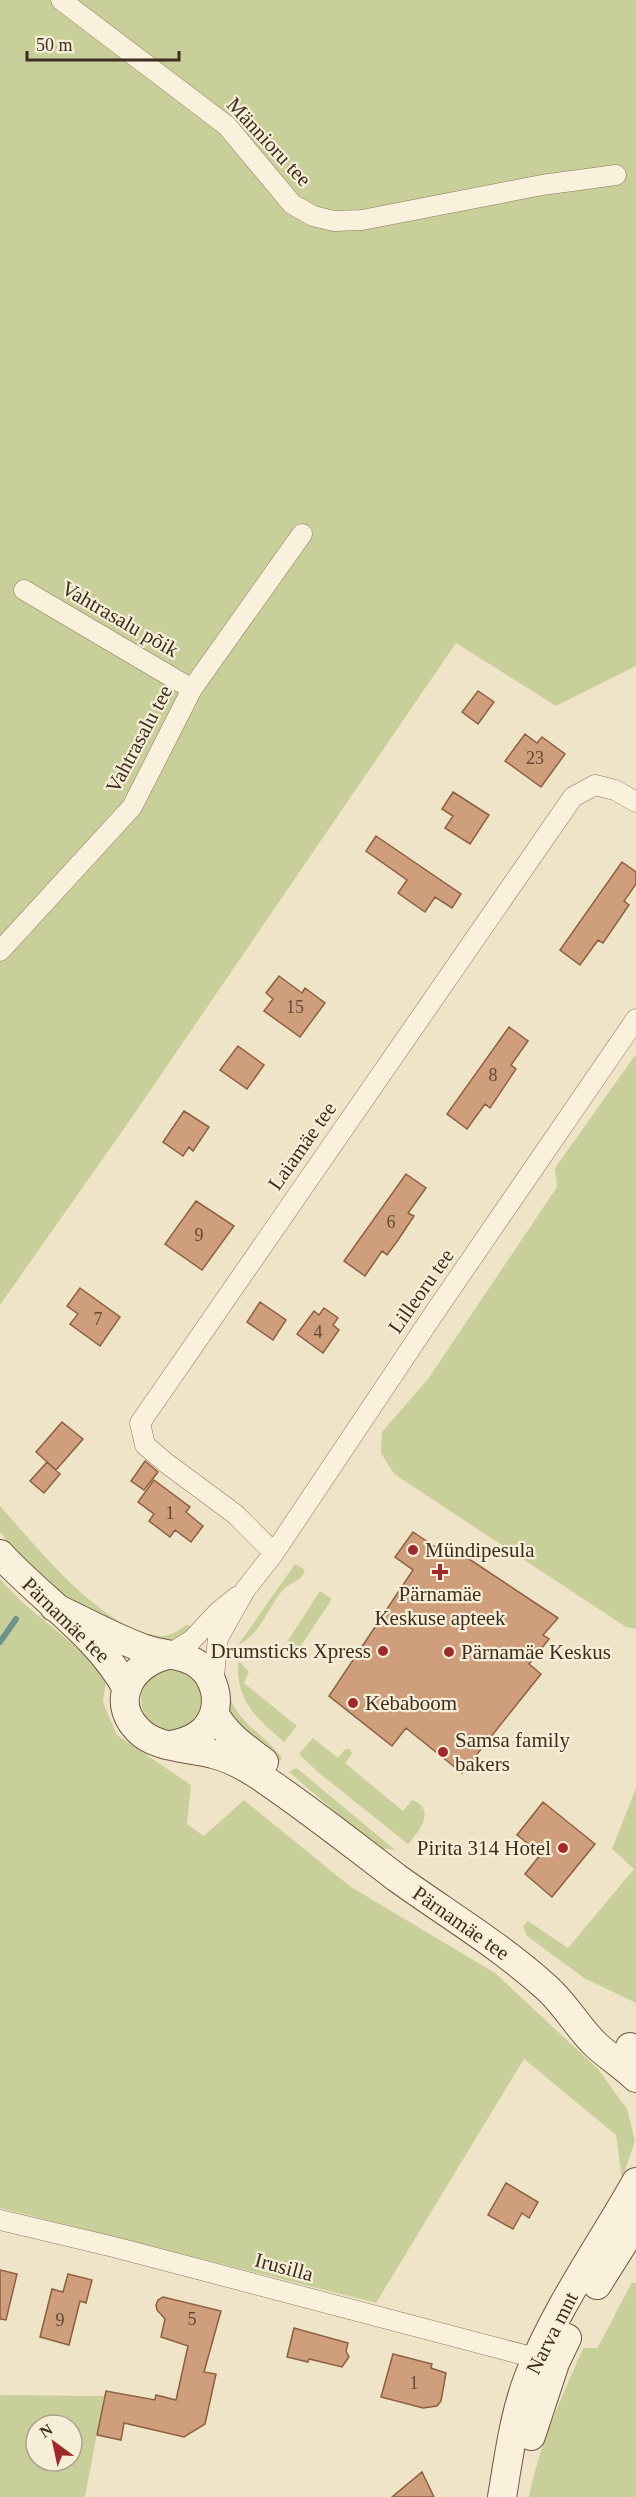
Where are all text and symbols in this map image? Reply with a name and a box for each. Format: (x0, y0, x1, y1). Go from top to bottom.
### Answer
scale bar (27, 24, 178, 62)
text: 50 m (36, 35, 73, 55)
street label: Männioru tee (222, 93, 316, 191)
street label: Vahtrasalu põik (57, 576, 183, 662)
street label: Vahtrasalu tee (101, 681, 177, 797)
house number: 23 (526, 748, 544, 768)
house number: 15 (286, 997, 304, 1017)
house number: 8 (489, 1065, 498, 1085)
street label: Laiamäe tee (263, 1097, 341, 1195)
house number: 6 (387, 1212, 396, 1232)
house number: 9 (195, 1225, 204, 1245)
street label: Lilleoru tee (383, 1244, 459, 1338)
house number: 7 (94, 1309, 103, 1329)
house number: 4 (314, 1322, 323, 1342)
house number: 1 (166, 1503, 175, 1523)
place label: Mündipesula (425, 1538, 535, 1562)
marker: Mündipesula (406, 1543, 420, 1557)
marker: Pärnamäe Keskuse apteek (433, 1565, 447, 1579)
street label: Pärnamäe tee (17, 1572, 115, 1668)
place label: Pärnamäe Keskuse apteek (374, 1582, 506, 1630)
place label: Drumsticks Xpress (211, 1639, 371, 1663)
place label: Pärnamäe Keskus (461, 1640, 611, 1664)
marker: Drumsticks Xpress (376, 1644, 390, 1658)
marker: Pärnamäe Keskus (442, 1645, 456, 1659)
place label: Kebaboom (365, 1691, 457, 1715)
marker: Kebaboom (346, 1696, 360, 1710)
place label: Samsa family bakers (455, 1728, 570, 1776)
marker: Samsa family bakers (436, 1745, 450, 1759)
place label: Pirita 314 Hotel (417, 1836, 551, 1860)
marker: Pirita 314 Hotel (556, 1841, 570, 1855)
street label: Pärnamäe tee (408, 1881, 514, 1965)
street label: Irusilla (252, 2248, 316, 2286)
street label: Narva mnt (521, 2288, 583, 2378)
house number: 5 (188, 2309, 197, 2329)
house number: 9 (56, 2310, 65, 2330)
house number: 1 (410, 2373, 419, 2393)
north arrow (24, 2413, 84, 2473)
text: N (37, 2420, 56, 2441)

